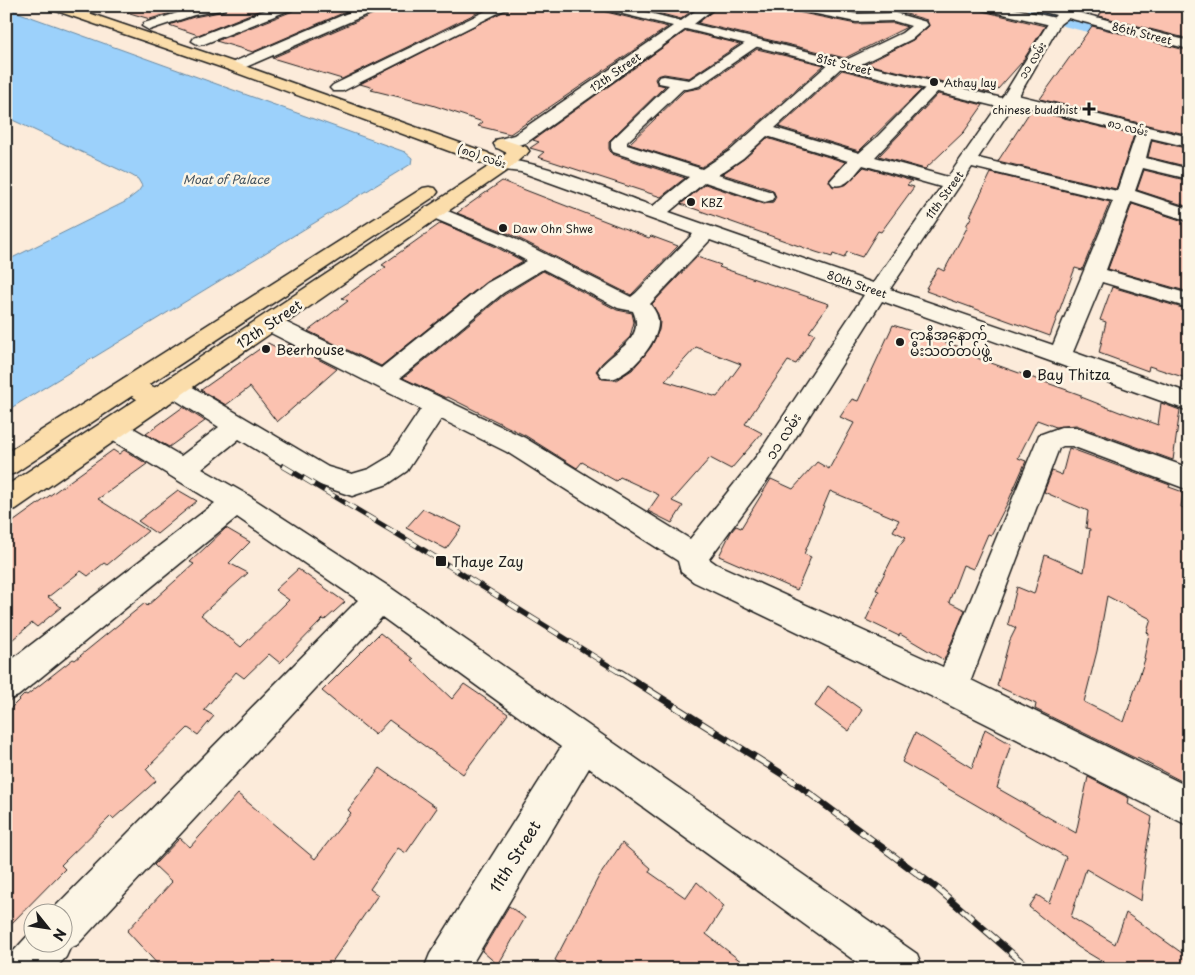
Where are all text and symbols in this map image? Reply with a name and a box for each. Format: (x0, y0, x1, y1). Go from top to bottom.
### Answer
street label: 86th Street (1110, 17, 1174, 49)
street label: ၁၁ လမ်း (1014, 38, 1050, 82)
street label: 12th Street (586, 48, 645, 96)
street label: 81st Street (814, 49, 874, 79)
place label: Athay lay (944, 74, 997, 91)
marker: Athay lay (928, 76, 940, 88)
place label: chinese buddhist (993, 101, 1079, 118)
marker: chinese buddhist (1082, 102, 1096, 116)
street label: ၈၁ လမ်း (1106, 114, 1150, 140)
street label: (၈၀) လမ်း (455, 140, 509, 172)
street label: 11th Street (921, 167, 968, 223)
water label: Moat of Palace (183, 170, 270, 188)
place label: KBZ (701, 194, 723, 211)
marker: KBZ (685, 196, 697, 208)
place label: Daw Ohn Shwe (513, 220, 593, 237)
marker: Daw Ohn Shwe (497, 222, 509, 234)
street label: 80th Street (825, 266, 890, 302)
street label: 12th Street (232, 294, 306, 354)
place label: ဌာနီအနောက် မီးသတ်တပ်ဖွဲ့ (910, 324, 992, 362)
marker: ဌာနီအနောက် မီးသတ်တပ်ဖွဲ့ (894, 336, 906, 348)
place label: Beerhouse (276, 339, 345, 360)
marker: Beerhouse (260, 343, 272, 355)
place label: Bay Thitza (1037, 364, 1110, 385)
marker: Bay Thitza (1021, 368, 1033, 380)
street label: ၁၁ လမ်း (760, 408, 806, 464)
place label: Thaye Zay (452, 551, 523, 572)
marker: Thaye Zay (434, 554, 448, 568)
street label: 11th Street (482, 815, 546, 897)
north arrow (22, 902, 72, 952)
text: N (48, 925, 72, 945)

